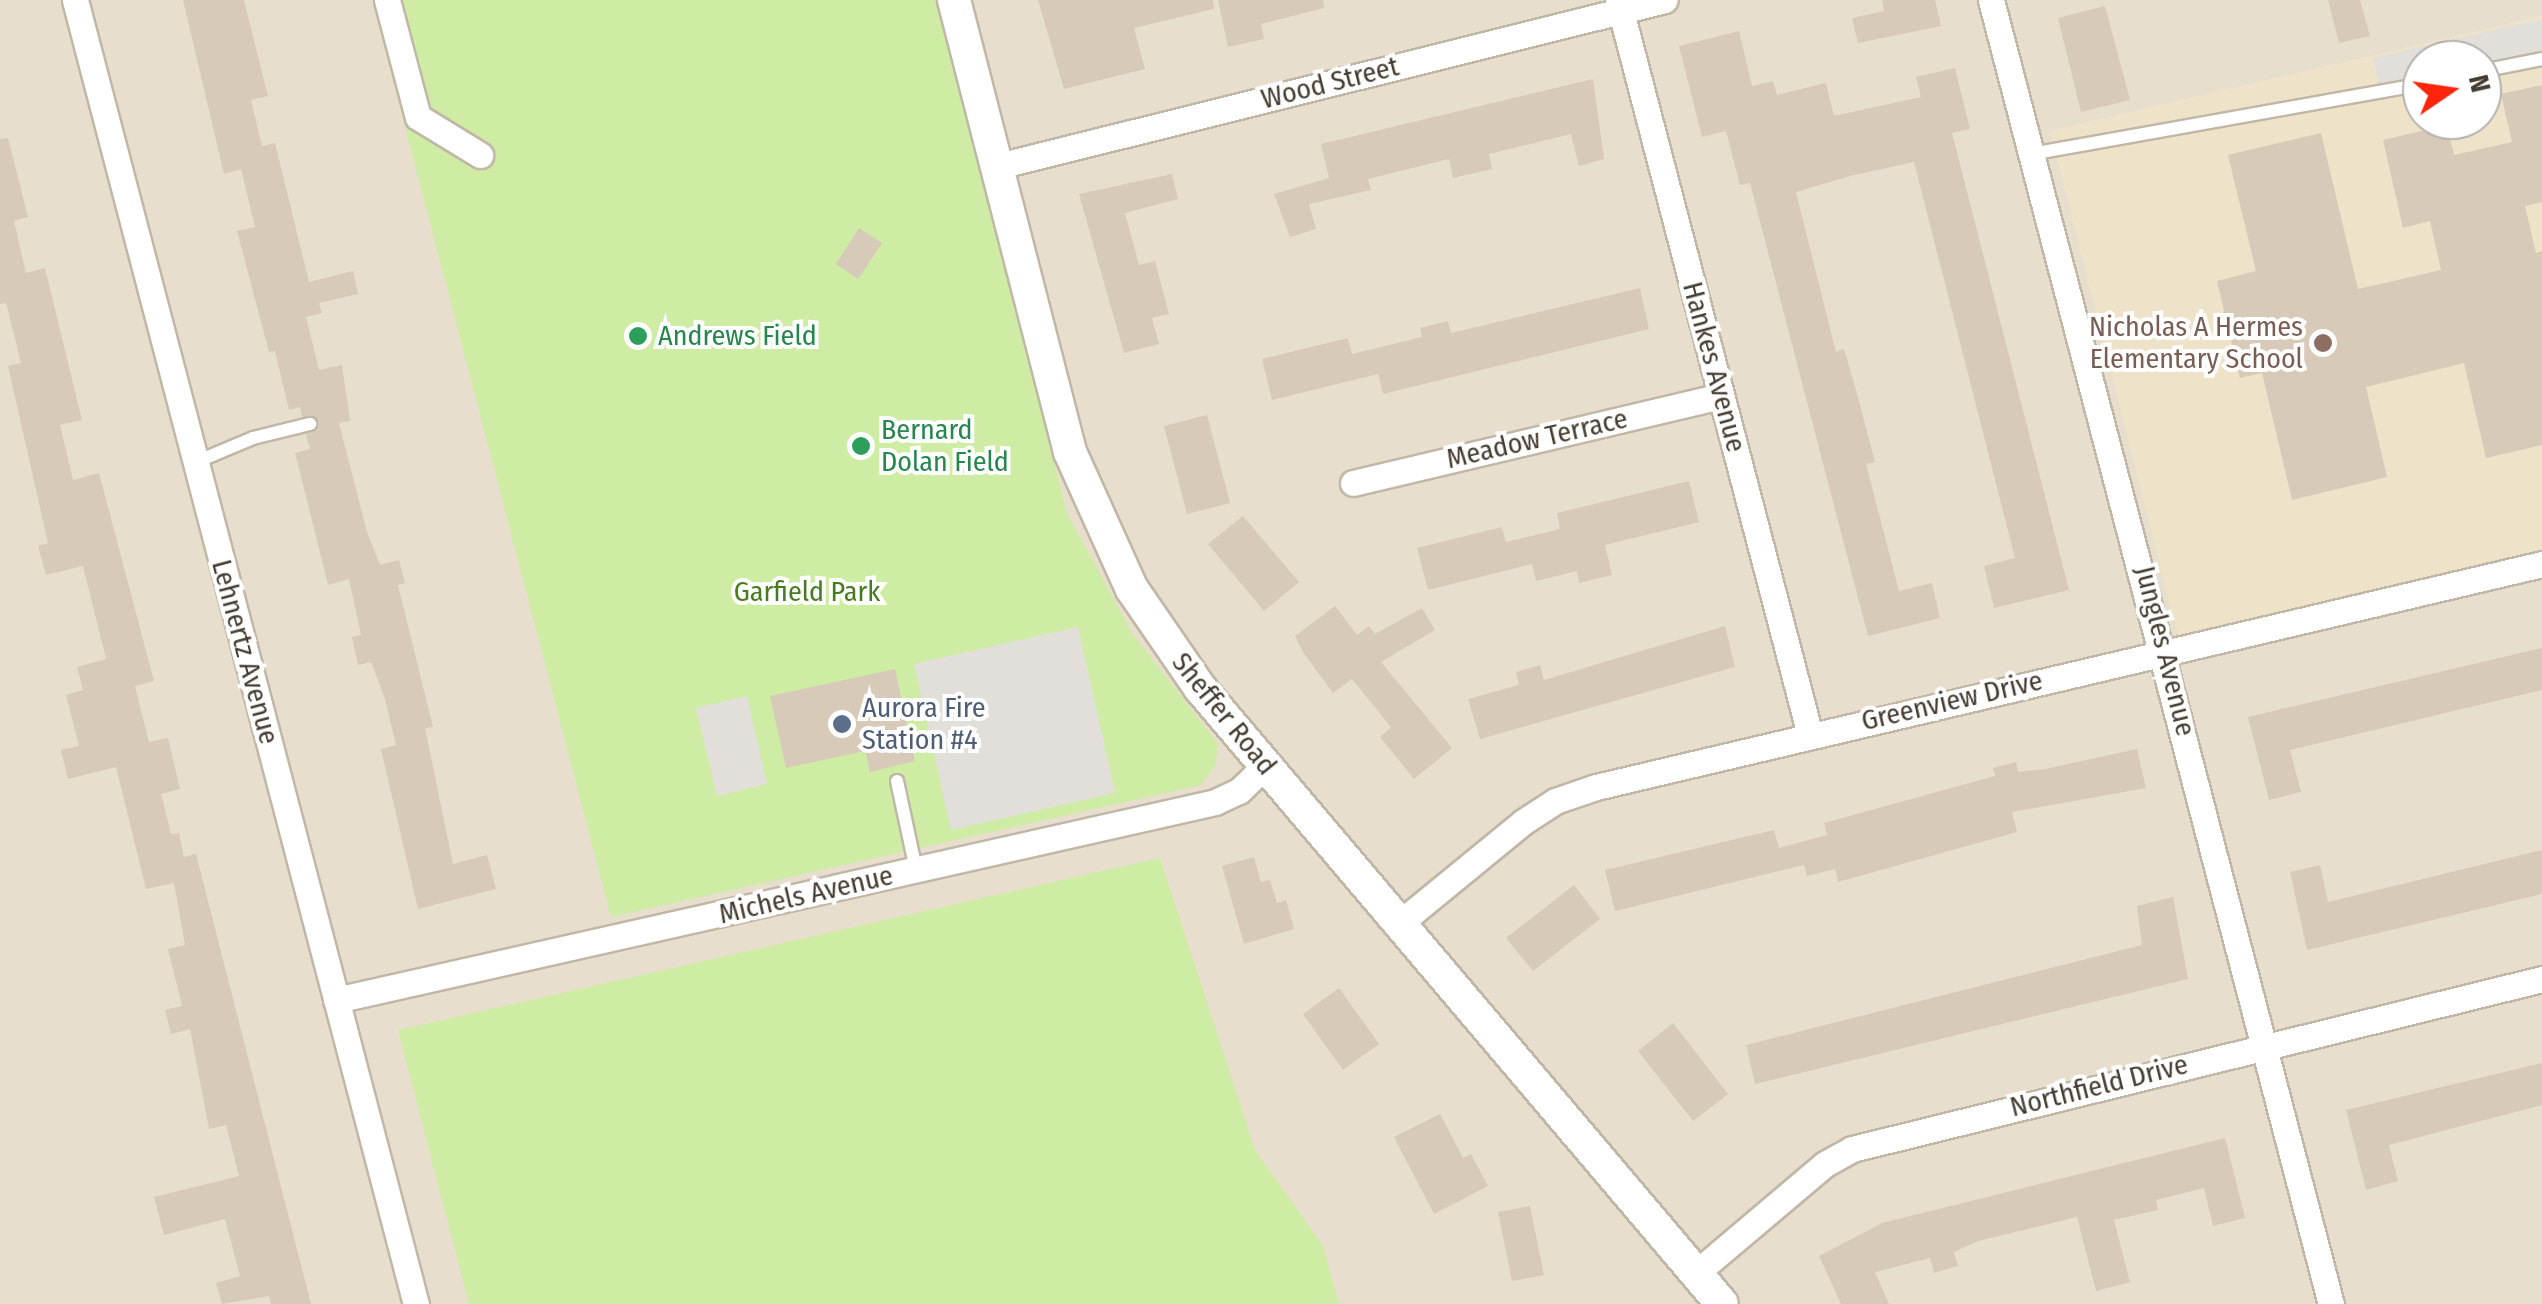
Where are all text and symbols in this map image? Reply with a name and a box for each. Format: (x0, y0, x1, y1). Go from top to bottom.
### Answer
north arrow (2402, 40, 2502, 140)
street label: Wood Street (1258, 50, 1402, 116)
text: N (2462, 72, 2498, 95)
street label: Hankes Avenue (1675, 278, 1753, 456)
place label: Nicholas A Hermes Elementary School (2089, 310, 2303, 376)
place label: Andrews Field (658, 319, 817, 353)
marker: Andrews Field (627, 325, 649, 347)
marker: Nicholas A Hermes Elementary School (2312, 332, 2334, 354)
street label: Meadow Terrace (1443, 402, 1631, 476)
place label: Bernard Dolan Field (881, 413, 1009, 479)
marker: Bernard Dolan Field (850, 435, 872, 457)
street label: Lehnertz Avenue (204, 556, 286, 748)
street label: Jungles Avenue (2128, 563, 2202, 739)
park label: Garfield Park (734, 575, 880, 609)
street label: Sheffer Road (1165, 646, 1283, 782)
street label: Greenview Drive (1858, 664, 2046, 738)
place label: Aurora Fire Station #4 (862, 691, 986, 757)
marker: Aurora Fire Station #4 (831, 713, 853, 735)
street label: Michels Avenue (716, 859, 896, 931)
street label: Northfield Drive (2007, 1048, 2191, 1124)

